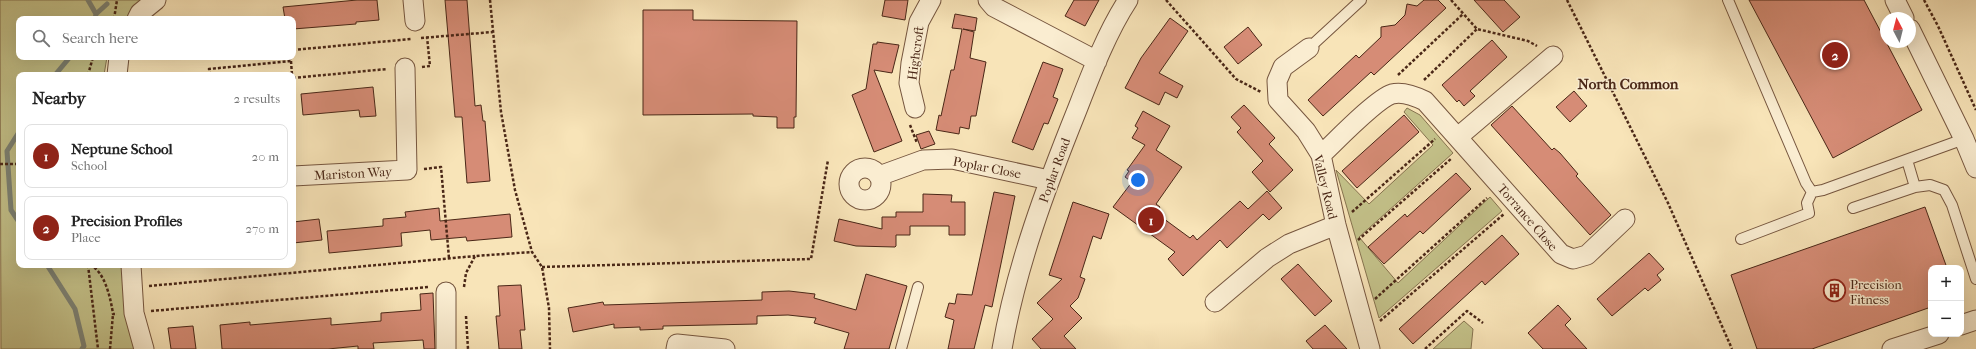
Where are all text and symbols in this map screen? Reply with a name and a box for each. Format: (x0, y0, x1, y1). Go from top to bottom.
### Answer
north arrow (1880, 12, 1916, 48)
search box (16, 16, 296, 60)
street label: Highcroft (904, 25, 927, 81)
icon: search (30, 27, 52, 49)
text: Search here (62, 29, 138, 47)
pin: 2 (1822, 40, 1848, 70)
district label: North Common (1578, 75, 1679, 93)
text: Nearby (32, 88, 86, 108)
text: 2 results (234, 91, 280, 106)
street label: Poplar Road (1036, 135, 1073, 205)
text: Neptune School (71, 140, 173, 158)
text: 1 (44, 149, 48, 164)
text: 20 m (252, 149, 279, 164)
street label: Valley Road (1310, 152, 1341, 222)
street label: Poplar Close (952, 154, 1023, 182)
text: School (71, 158, 107, 173)
street label: Mariston Way (314, 164, 394, 183)
your location (1128, 170, 1148, 190)
street label: Torrance Close (1495, 181, 1561, 254)
pin: 1 (1138, 205, 1164, 235)
text: Precision Profiles (71, 212, 182, 230)
text: 2 (43, 221, 49, 236)
text: 270 m (245, 221, 279, 236)
text: Place (71, 230, 101, 245)
map controls (1928, 265, 1964, 337)
button: + (1928, 265, 1964, 301)
place label: Precision Fitness (1850, 277, 1902, 307)
building icon: Precision Fitness (1821, 278, 1847, 304)
button: − (1928, 301, 1964, 337)

